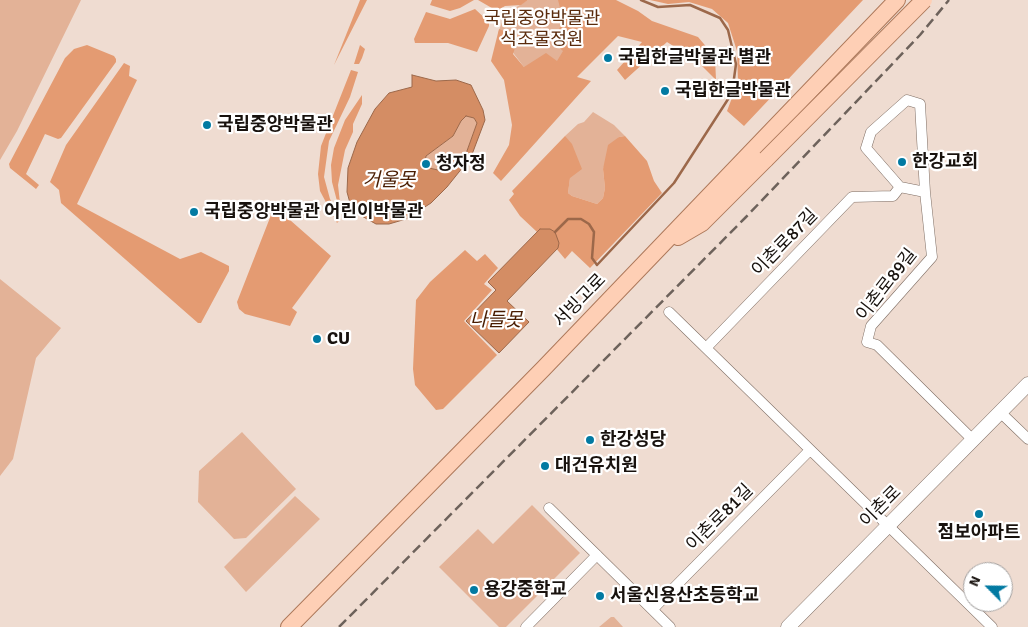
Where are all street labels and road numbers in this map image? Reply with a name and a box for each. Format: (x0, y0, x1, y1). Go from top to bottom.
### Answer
street label: 이촌로87길 (747, 205, 823, 281)
street label: 이촌로89길 (852, 245, 922, 325)
street label: 서빙고로 (549, 270, 611, 332)
street label: 이촌로81길 (682, 480, 758, 556)
street label: 이촌로 (856, 482, 906, 532)

